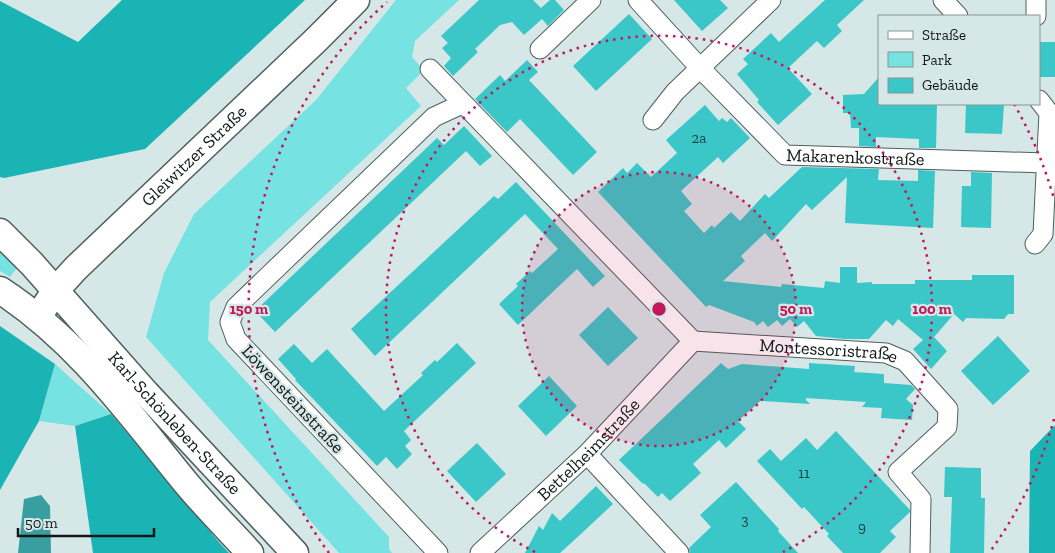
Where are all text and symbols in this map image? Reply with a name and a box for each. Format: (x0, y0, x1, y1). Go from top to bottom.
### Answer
legend (878, 15, 1040, 105)
text: Straße (922, 26, 966, 44)
text: Park (922, 51, 952, 69)
text: Gebäude (922, 76, 978, 94)
street label: Gleiwitzer Straße (137, 101, 251, 211)
house number: 2a (692, 129, 706, 147)
street label: Makarenkostraße (786, 144, 925, 170)
text: 150 m (230, 300, 268, 318)
centre of rings (650, 300, 668, 318)
text: 50 m (780, 300, 812, 318)
text: 100 m (912, 300, 952, 318)
street label: Montessoristraße (759, 334, 901, 368)
street label: Löwensteinstraße (237, 340, 349, 458)
street label: Karl-Schönleben-Straße (104, 347, 246, 499)
street label: Bettelheimstraße (533, 394, 645, 505)
house number: 11 (798, 464, 810, 482)
scale bar (18, 506, 154, 538)
house number: 3 (741, 511, 749, 529)
text: 50 m (25, 514, 58, 532)
house number: 9 (858, 518, 866, 536)

